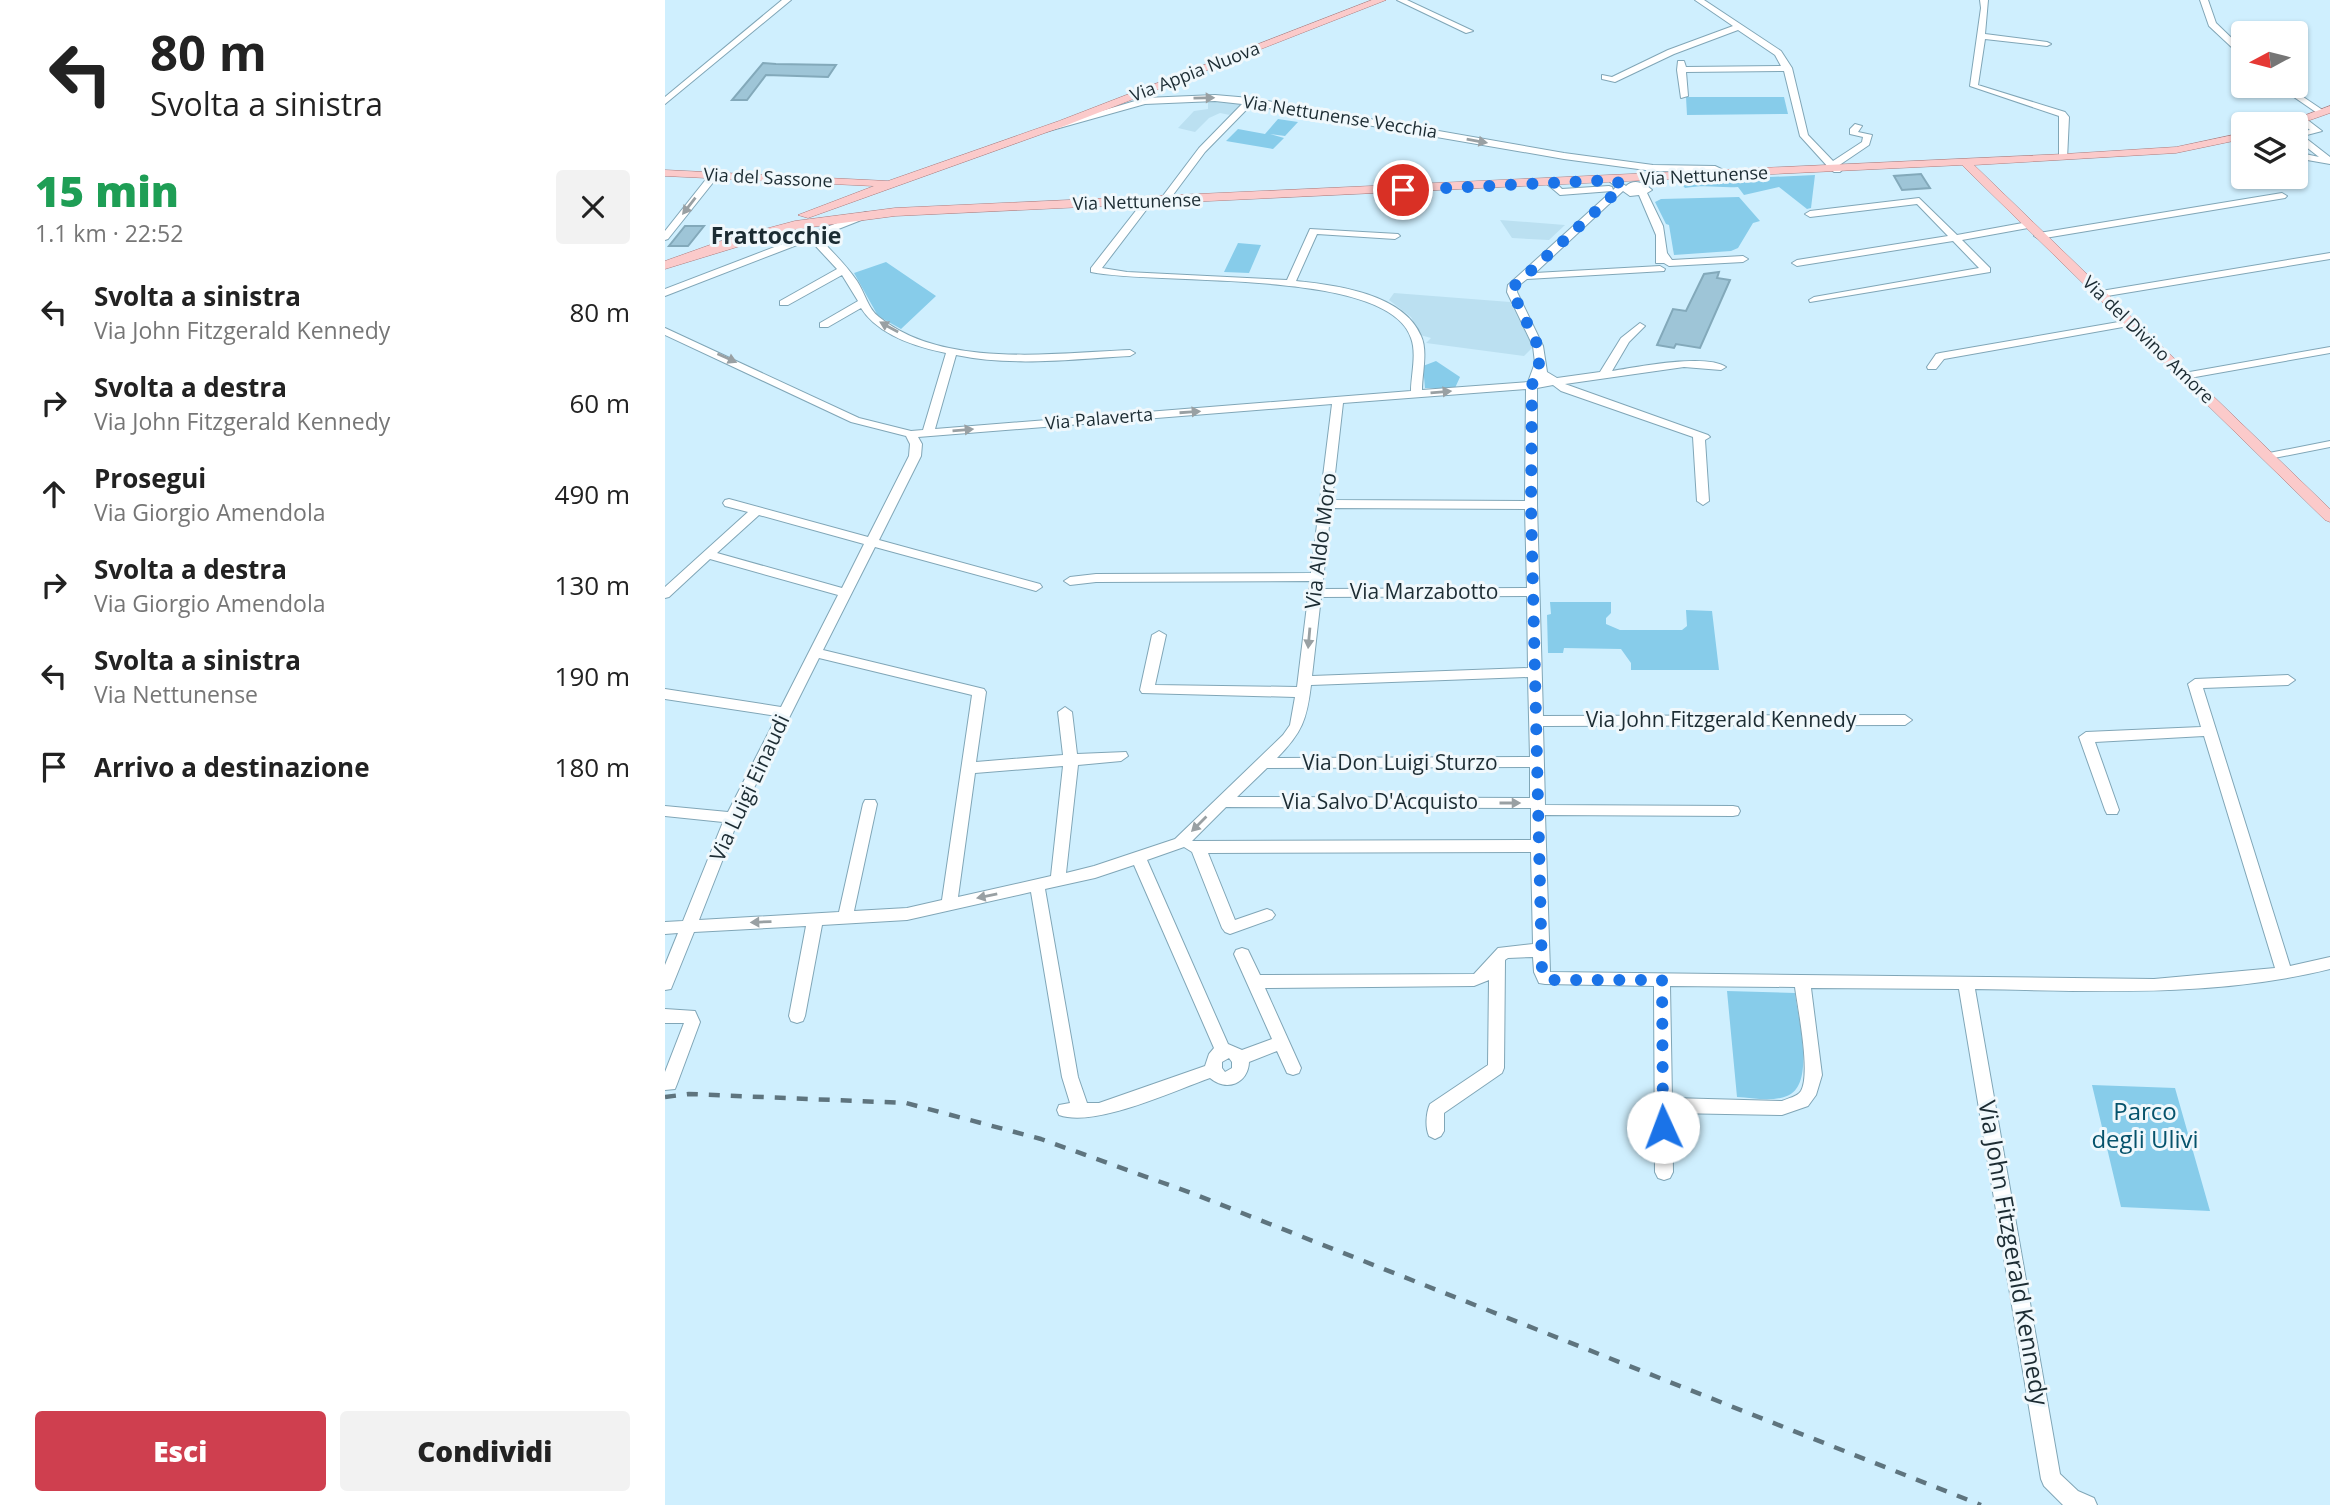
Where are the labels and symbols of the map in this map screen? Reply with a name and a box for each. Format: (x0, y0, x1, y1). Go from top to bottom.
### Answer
north arrow (2231, 21, 2308, 98)
street label: Via Appia Nuova (1126, 35, 1263, 107)
street label: Via Nettunense Vecchia (1241, 89, 1439, 143)
one-way arrow (1193, 92, 1215, 104)
one-way arrow (1466, 135, 1488, 146)
pin (1373, 160, 1433, 220)
street label: Via Nettunense (1639, 160, 1769, 190)
street label: Via del Sassone (703, 162, 833, 192)
street label: Via Nettunense (1072, 187, 1202, 215)
one-way arrow (683, 197, 697, 215)
district label: Frattocchie (711, 219, 841, 251)
street label: Via del Divino Amore (2078, 270, 2220, 408)
one-way arrow (879, 321, 899, 333)
one-way arrow (717, 353, 738, 364)
one-way arrow (1430, 386, 1452, 397)
street label: Via Palaverta (1044, 401, 1154, 435)
one-way arrow (1179, 406, 1201, 417)
one-way arrow (952, 424, 974, 435)
street label: Via Aldo Moro (1298, 471, 1342, 611)
street label: Via Marzabotto (1350, 577, 1498, 605)
one-way arrow (1304, 627, 1315, 649)
street label: Via John Fitzgerald Kennedy (1586, 705, 1857, 733)
street label: Via Luigi Einaudi (703, 710, 795, 865)
street label: Via Don Luigi Sturzo (1302, 748, 1498, 776)
street label: Via Salvo D'Acquisto (1282, 787, 1478, 815)
one-way arrow (1499, 797, 1521, 809)
one-way arrow (1191, 815, 1208, 831)
one-way arrow (976, 891, 998, 902)
one-way arrow (750, 916, 772, 927)
position arrow (1626, 1090, 1700, 1164)
park label: Parco degli Ulivi (2091, 1094, 2199, 1155)
street label: Via John Fitzgerald Kennedy (1971, 1098, 2058, 1409)

